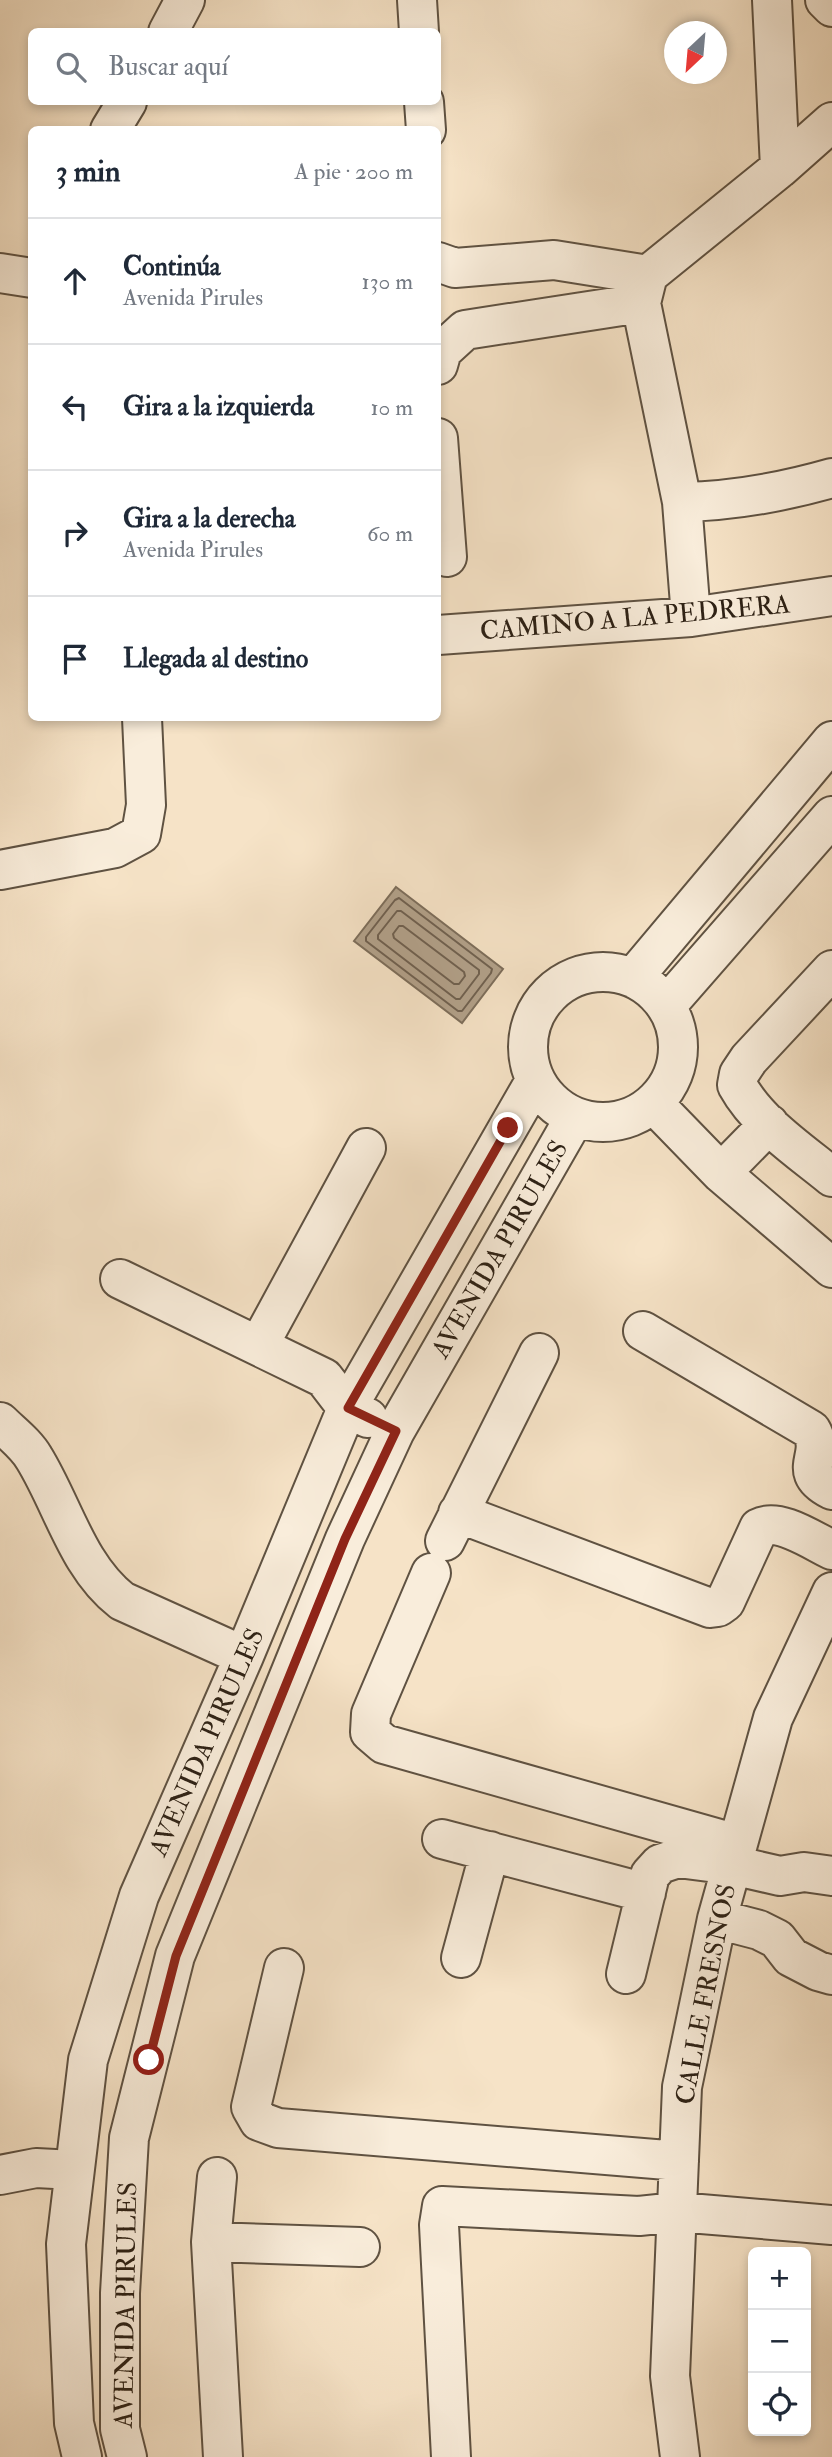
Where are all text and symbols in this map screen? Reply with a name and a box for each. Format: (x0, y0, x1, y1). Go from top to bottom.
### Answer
north arrow (664, 21, 727, 84)
search box (28, 28, 441, 105)
icon: search (52, 48, 90, 86)
text: Buscar aquí (108, 51, 228, 83)
text: 3 min (56, 153, 121, 190)
text: A pie · 200 m (294, 157, 413, 186)
text: Continúa (123, 251, 221, 283)
icon: ahead (56, 262, 94, 300)
text: 130 m (361, 267, 413, 296)
text: Avenida Pirules (123, 283, 263, 312)
icon: left (56, 388, 94, 426)
text: Gira a la izquierda (123, 391, 314, 423)
text: 10 m (370, 393, 413, 422)
text: Gira a la derecha (123, 503, 296, 535)
icon: right (56, 514, 94, 552)
text: 60 m (367, 519, 413, 548)
text: Avenida Pirules (123, 535, 263, 564)
street label: CAMINO A LA PEDRERA (479, 588, 792, 648)
icon: arrive (56, 640, 94, 678)
text: Llegada al destino (123, 643, 308, 675)
route end (492, 1112, 523, 1143)
street label: AVENIDA PIRULES (424, 1135, 575, 1365)
street label: AVENIDA PIRULES (142, 1624, 272, 1862)
street label: CALLE FRESNOS (669, 1881, 743, 2107)
route start (133, 2044, 164, 2075)
street label: AVENIDA PIRULES (108, 2182, 144, 2429)
map controls (748, 2247, 811, 2436)
button: + (748, 2247, 811, 2310)
button: − (748, 2310, 811, 2373)
button: locate (748, 2373, 811, 2436)

